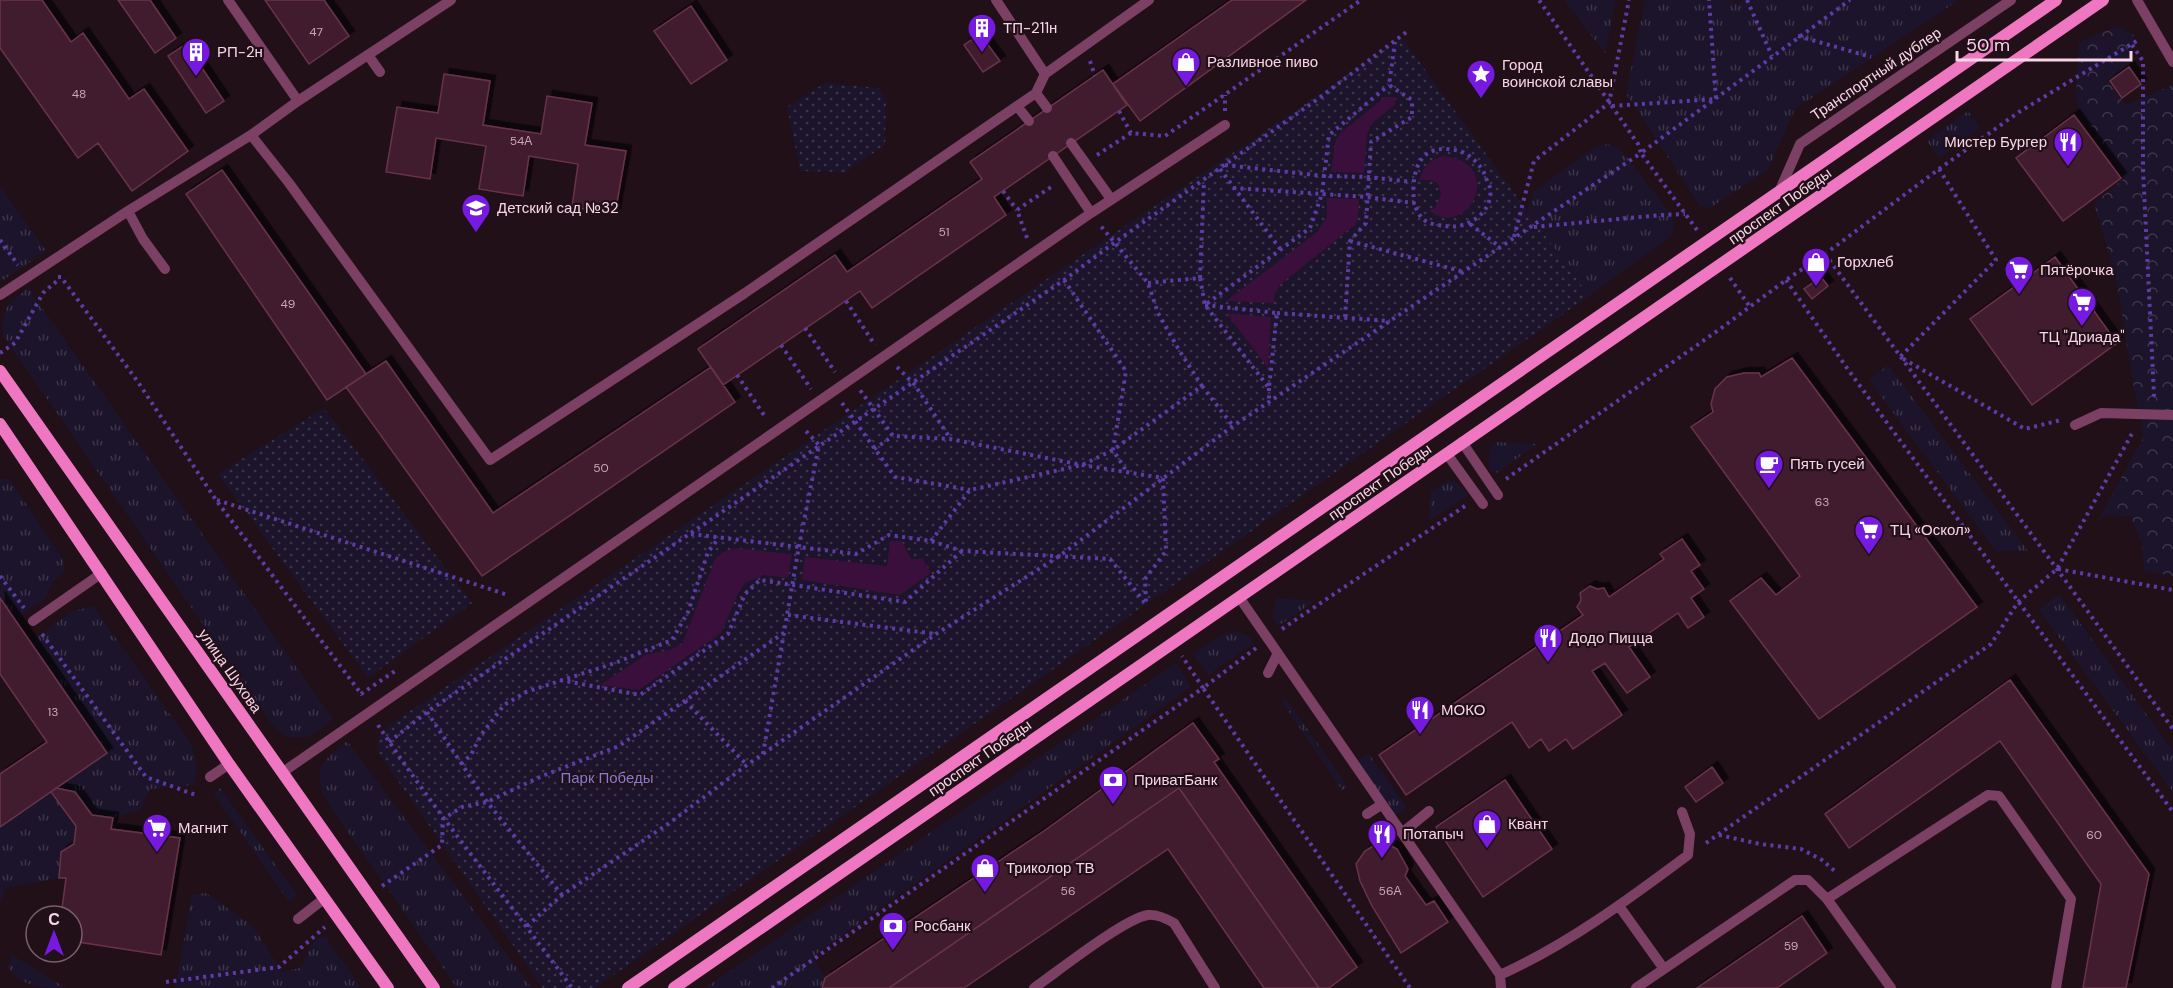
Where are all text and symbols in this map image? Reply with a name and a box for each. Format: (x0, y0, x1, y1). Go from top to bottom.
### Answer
building icon: ТП-211н (966, 12, 998, 54)
place label: ТП-211н (1003, 18, 1057, 38)
street label: Транспортный дублер (1807, 23, 1945, 125)
house number: 47 (309, 24, 323, 40)
scale bar (1957, 24, 2131, 62)
text: 50 m (1966, 33, 2010, 57)
building icon: РП-2н (180, 36, 212, 78)
place label: РП-2н (217, 42, 263, 62)
shop icon: Разливное пиво (1170, 46, 1202, 88)
place label: Разливное пиво (1207, 52, 1318, 72)
place label: Город воинской славы (1502, 55, 1613, 92)
place icon: Город воинской славы (1465, 58, 1497, 100)
house number: 48 (72, 86, 86, 102)
restaurant icon: Мистер Бургер (2052, 126, 2084, 168)
place label: Мистер Бургер (1944, 132, 2047, 152)
house number: 54А (510, 133, 532, 149)
street label: проспект Победы (1725, 163, 1835, 249)
school or university icon: Детский сад №32 (460, 192, 492, 234)
place label: Детский сад №32 (497, 198, 619, 218)
house number: 51 (938, 224, 950, 240)
shop icon: Горхлеб (1800, 246, 1832, 288)
place label: Горхлеб (1837, 252, 1894, 272)
supermarket icon: Пятёрочка (2003, 254, 2035, 296)
place label: Пятёрочка (2040, 260, 2114, 280)
supermarket icon: ТЦ "Дриада" (2066, 286, 2098, 328)
house number: 49 (281, 296, 295, 312)
place label: ТЦ "Дриада" (2039, 327, 2125, 347)
street label: проспект Победы (1325, 439, 1435, 525)
cafe icon: Пять гусей (1753, 448, 1785, 490)
place label: Пять гусей (1790, 454, 1865, 474)
house number: 50 (593, 460, 609, 476)
house number: 63 (1815, 494, 1829, 510)
supermarket icon: ТЦ «Оскол» (1853, 514, 1885, 556)
place label: ТЦ «Оскол» (1890, 520, 1971, 540)
restaurant icon: Додо Пицца (1532, 622, 1564, 664)
street label: улица Шухова (194, 625, 267, 718)
place label: Додо Пицца (1569, 628, 1654, 648)
restaurant icon: МОКО (1404, 694, 1436, 736)
place label: МОКО (1441, 700, 1485, 720)
house number: 13 (48, 704, 58, 720)
street label: проспект Победы (925, 715, 1035, 801)
bank icon: ПриватБанк (1097, 764, 1129, 806)
park label: Парк Победы (560, 768, 654, 788)
place label: ПриватБанк (1134, 770, 1218, 790)
shop icon: Квант (1471, 808, 1503, 850)
supermarket icon: Магнит (141, 812, 173, 854)
place label: Квант (1508, 814, 1548, 834)
place label: Магнит (178, 818, 228, 838)
restaurant icon: Потапыч (1366, 818, 1398, 860)
place label: Потапыч (1403, 824, 1464, 844)
house number: 60 (2086, 827, 2102, 843)
shop icon: Триколор ТВ (969, 852, 1001, 894)
place label: Триколор ТВ (1006, 858, 1095, 878)
house number: 56 (1061, 883, 1075, 899)
house number: 56А (1379, 883, 1401, 899)
north arrow (24, 904, 84, 964)
text: С (48, 909, 60, 930)
bank icon: Росбанк (877, 910, 909, 952)
place label: Росбанк (914, 916, 971, 936)
house number: 59 (1784, 938, 1798, 954)

